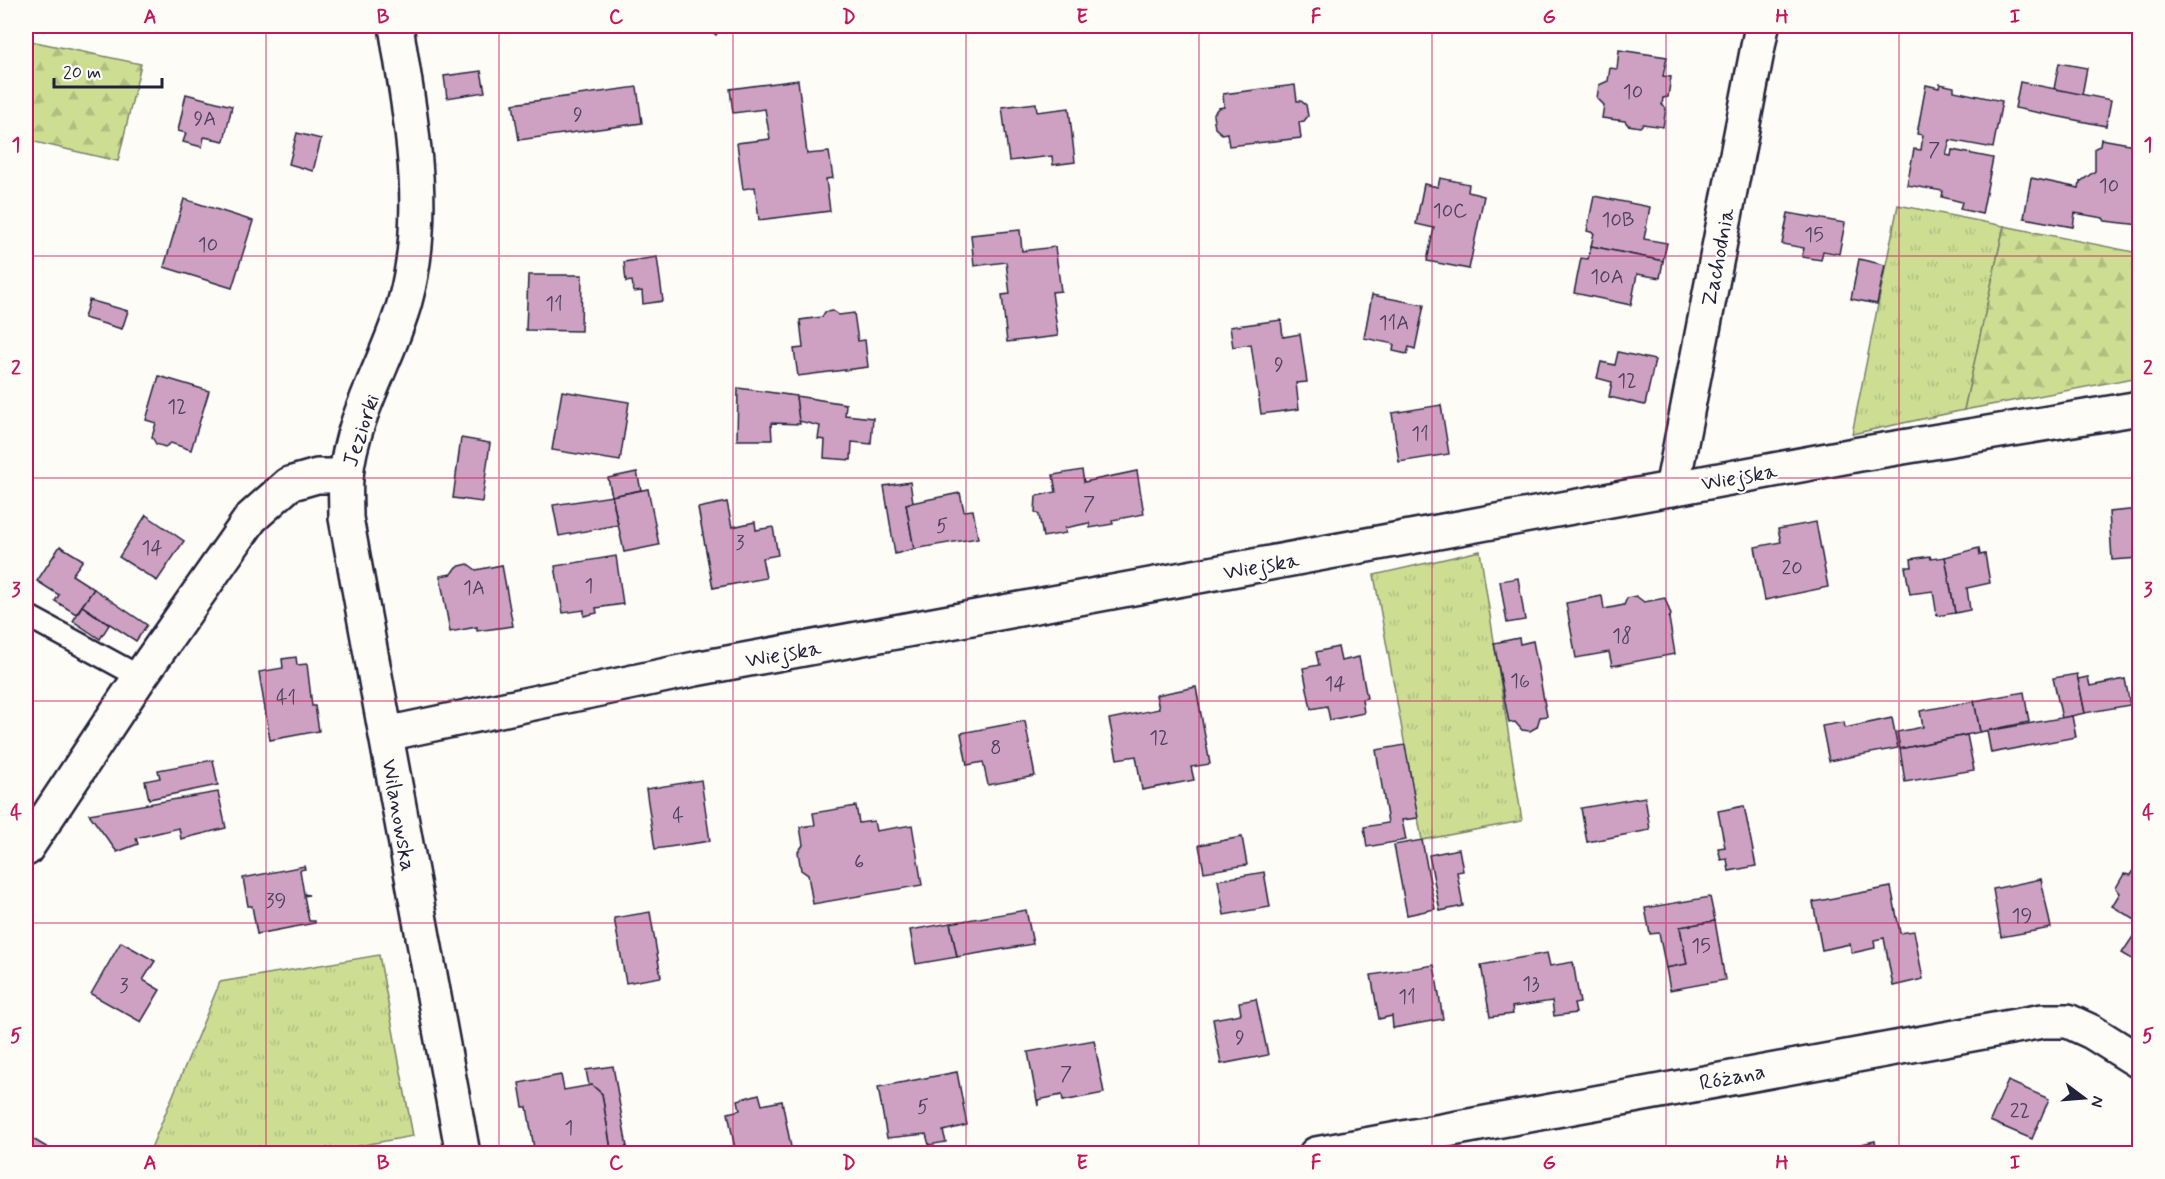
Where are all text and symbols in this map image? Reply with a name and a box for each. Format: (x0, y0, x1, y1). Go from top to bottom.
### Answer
text: A (143, 4, 157, 31)
text: B (377, 4, 390, 31)
text: C (609, 4, 624, 31)
text: D (842, 4, 856, 31)
text: E (1076, 4, 1088, 31)
text: F (1311, 4, 1322, 31)
text: G (1542, 4, 1556, 31)
text: H (1775, 4, 1789, 31)
text: I (2010, 4, 2020, 31)
scale bar (54, 51, 162, 89)
text: 20 m (63, 61, 101, 85)
house number: 10 (1623, 79, 1643, 106)
house number: 9 (573, 102, 583, 129)
house number: 9A (194, 106, 216, 133)
text: 1 (12, 132, 20, 159)
text: 1 (2144, 132, 2152, 159)
house number: 7 (1928, 137, 1940, 164)
house number: 10 (2099, 173, 2119, 200)
house number: 10C (1433, 198, 1467, 225)
street label: Zachodnia (1696, 205, 1742, 309)
house number: 10B (1601, 207, 1635, 234)
house number: 15 (1804, 222, 1824, 249)
house number: 10 (198, 232, 218, 259)
house number: 10A (1590, 264, 1624, 291)
house number: 11 (545, 291, 563, 318)
house number: 11A (1379, 310, 1409, 337)
house number: 9 (1274, 352, 1284, 379)
text: 2 (11, 355, 21, 382)
text: 2 (2143, 355, 2153, 382)
house number: 12 (1617, 368, 1637, 395)
street label: Jeziorki (337, 391, 387, 471)
house number: 12 (167, 394, 187, 421)
house number: 11 (1411, 421, 1429, 448)
street label: Wiejska (1699, 457, 1780, 499)
house number: 7 (1083, 491, 1095, 518)
house number: 5 (936, 513, 948, 540)
house number: 3 (735, 530, 745, 557)
house number: 14 (141, 535, 163, 562)
street label: Wiejska (1221, 546, 1302, 588)
house number: 20 (1781, 555, 1803, 582)
house number: 1 (585, 573, 593, 600)
house number: 1A (463, 575, 485, 602)
text: 3 (11, 577, 21, 604)
text: 3 (2143, 577, 2153, 604)
house number: 18 (1612, 623, 1632, 650)
street label: Wiejska (743, 634, 824, 676)
house number: 16 (1510, 668, 1530, 695)
house number: 14 (1324, 671, 1346, 698)
house number: 41 (276, 685, 296, 712)
house number: 12 (1149, 725, 1169, 752)
house number: 8 (990, 735, 1002, 762)
street label: Wilanowska (374, 757, 422, 874)
text: 4 (10, 800, 22, 827)
text: 4 (2142, 800, 2154, 827)
house number: 4 (672, 803, 684, 830)
house number: 6 (854, 849, 864, 876)
house number: 39 (266, 888, 286, 915)
house number: 19 (2012, 903, 2032, 930)
house number: 15 (1691, 933, 1711, 960)
house number: 13 (1522, 971, 1540, 998)
house number: 3 (119, 973, 129, 1000)
house number: 11 (1398, 984, 1416, 1011)
text: 5 (10, 1023, 22, 1050)
text: 5 (2142, 1023, 2154, 1050)
house number: 9 (1235, 1025, 1245, 1052)
street label: Różana (1697, 1058, 1768, 1098)
house number: 7 (1060, 1061, 1072, 1088)
north arrow (2054, 1068, 2114, 1128)
house number: 5 (917, 1094, 929, 1121)
text: N (2085, 1094, 2109, 1110)
house number: 22 (2010, 1098, 2030, 1125)
house number: 1 (565, 1115, 573, 1142)
text: A (143, 1150, 157, 1177)
text: B (377, 1150, 390, 1177)
text: C (609, 1150, 624, 1177)
text: D (842, 1150, 856, 1177)
text: E (1076, 1150, 1088, 1177)
text: F (1311, 1150, 1322, 1177)
text: G (1542, 1150, 1556, 1177)
text: H (1775, 1150, 1789, 1177)
text: I (2010, 1150, 2020, 1177)

